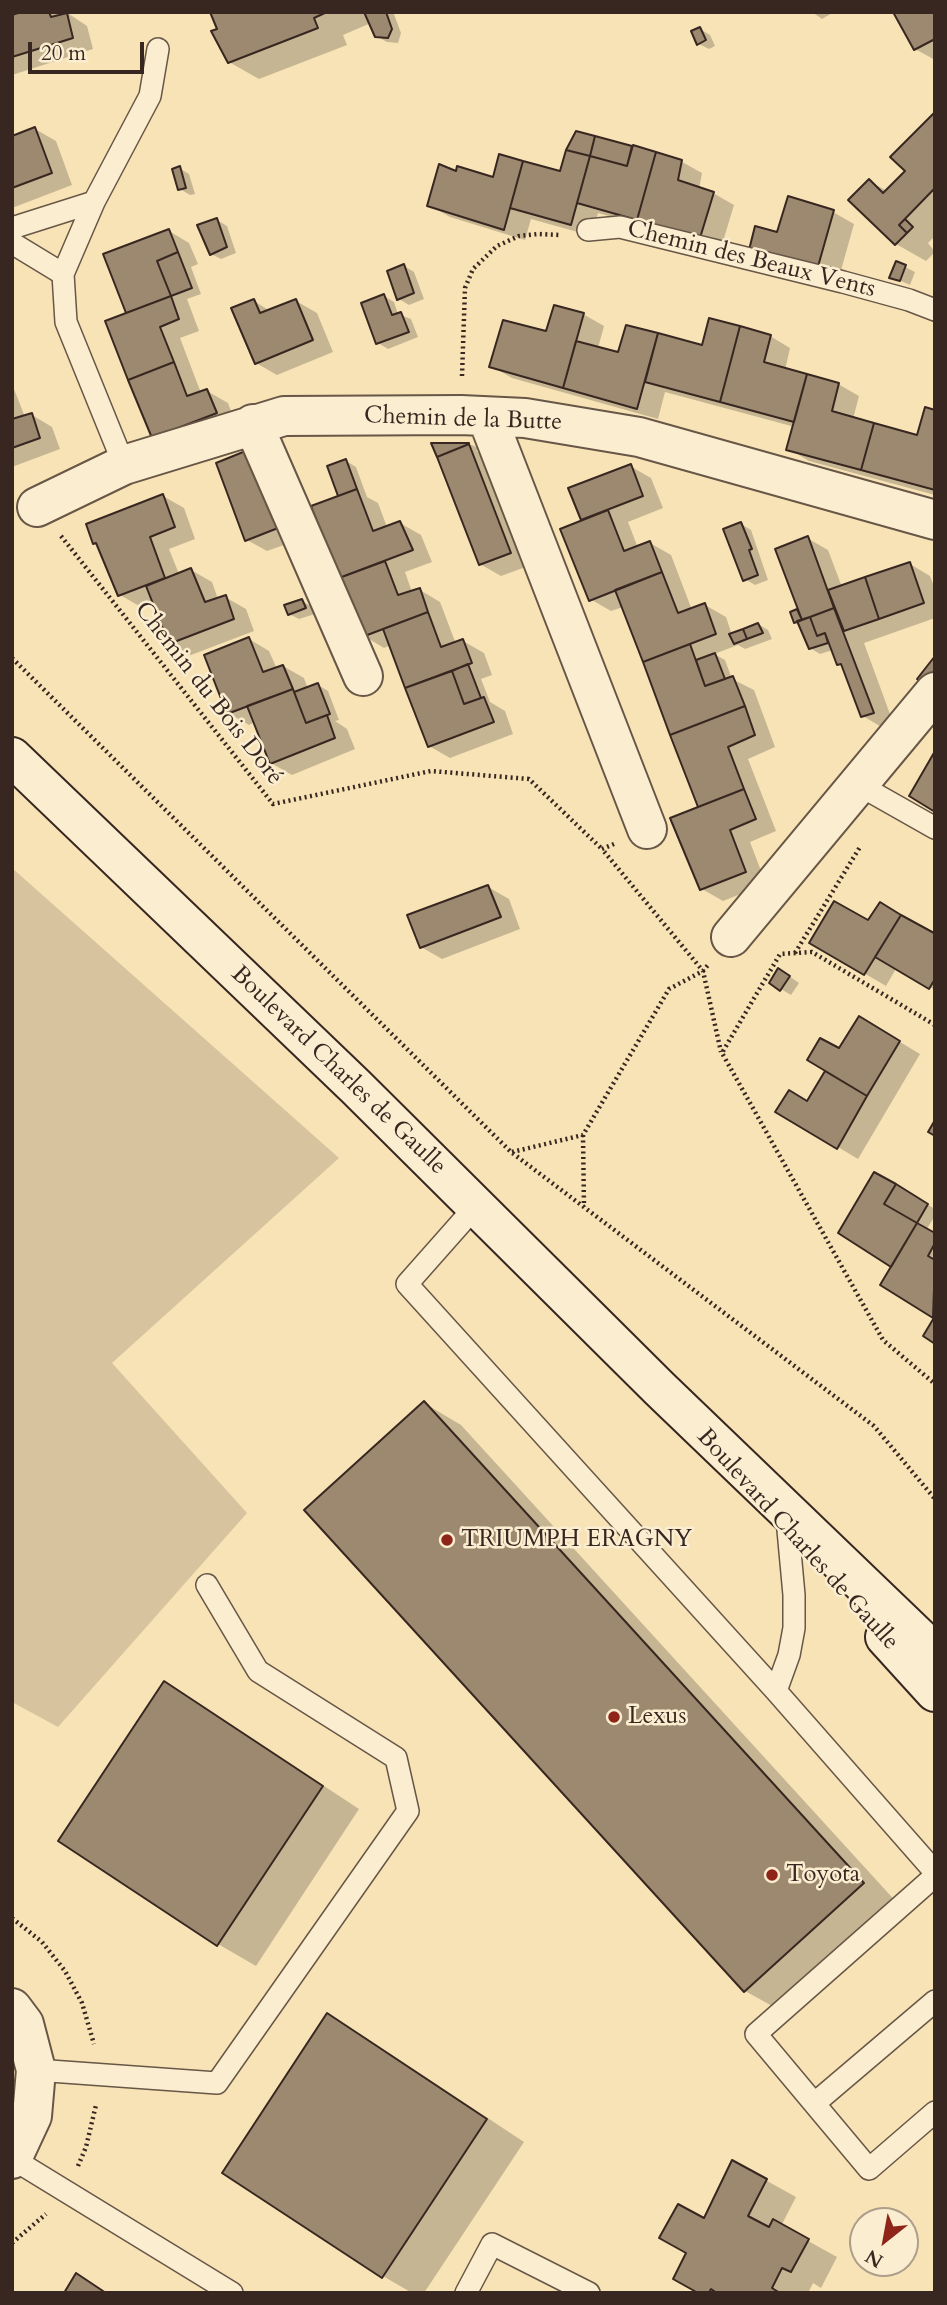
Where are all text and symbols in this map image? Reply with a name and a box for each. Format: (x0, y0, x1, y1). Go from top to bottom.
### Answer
scale bar (32, 28, 147, 72)
text: 20 m (41, 39, 86, 68)
street label: Chemin des Beaux Vents (624, 215, 878, 305)
street label: Chemin de la Butte (363, 402, 563, 438)
street label: Chemin du Bois Doré (128, 597, 288, 791)
street label: Boulevard Charles de Gaulle (224, 961, 452, 1181)
street label: Boulevard Charles de Gaulle (690, 1423, 904, 1657)
place label: TRIUMPH ERAGNY (461, 1526, 692, 1554)
marker: TRIUMPH ERAGNY (439, 1532, 455, 1548)
place label: Lexus (628, 1703, 687, 1731)
marker: Lexus (606, 1709, 622, 1725)
place label: Toyota (786, 1861, 860, 1889)
marker: Toyota (764, 1867, 780, 1883)
north arrow (849, 2207, 919, 2277)
text: N (860, 2243, 888, 2274)

